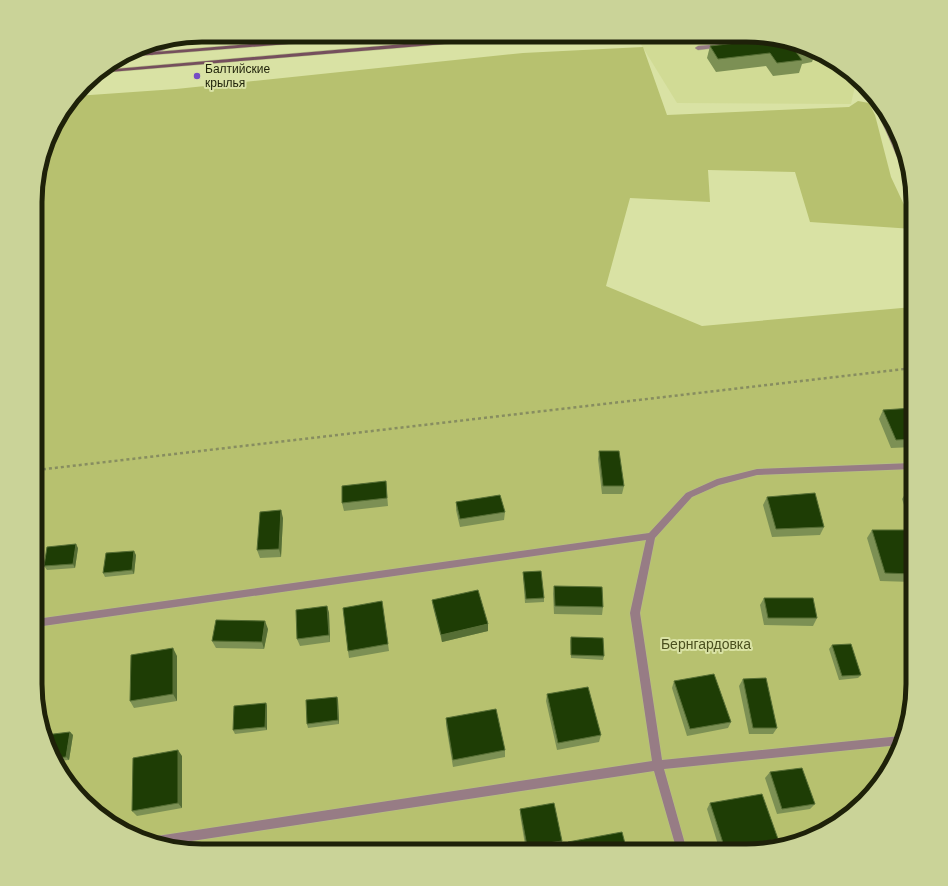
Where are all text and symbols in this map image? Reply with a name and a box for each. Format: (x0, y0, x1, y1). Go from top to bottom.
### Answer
place label: Балтийские крылья (205, 62, 270, 90)
marker: Балтийские крылья (192, 71, 202, 81)
park label: Бернгардовка (661, 636, 751, 652)

